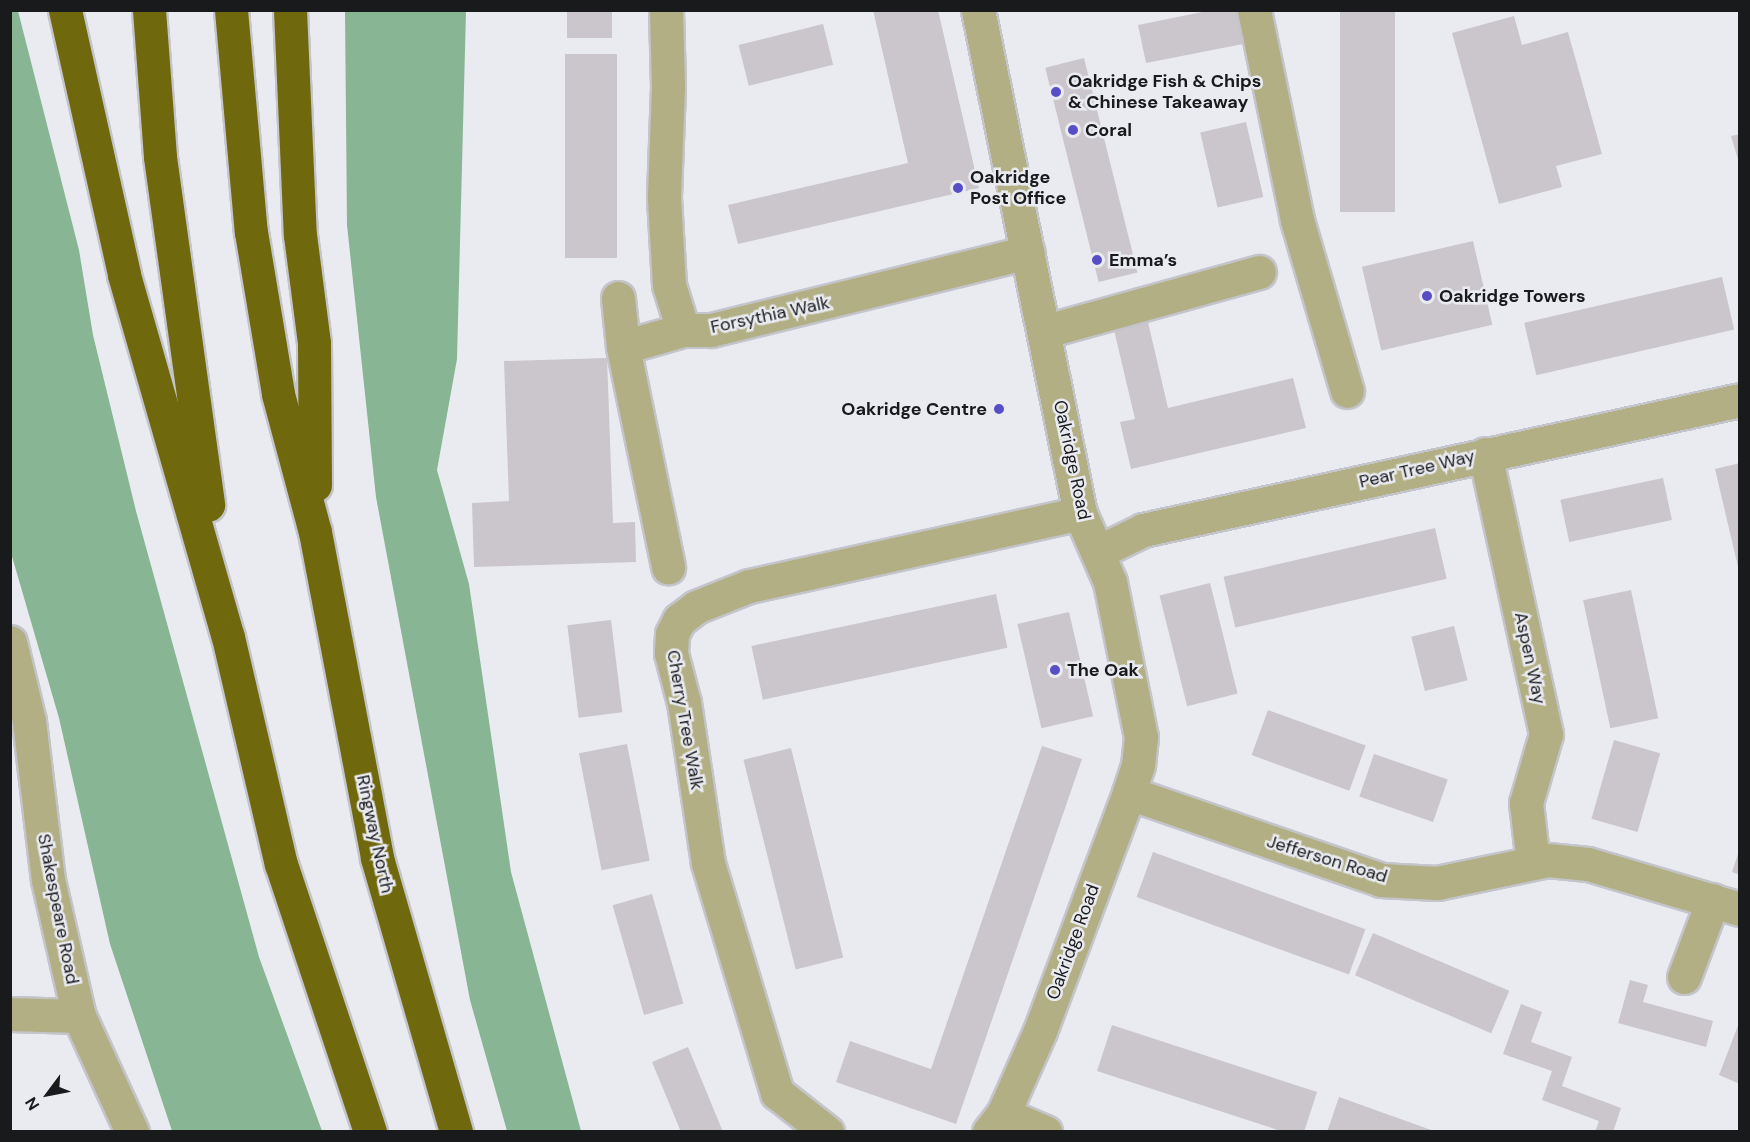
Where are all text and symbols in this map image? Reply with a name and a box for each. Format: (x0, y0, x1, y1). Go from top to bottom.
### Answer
place label: Oakridge Fish & Chips & Chinese Takeaway (1068, 71, 1261, 113)
marker: Oakridge Fish & Chips & Chinese Takeaway (1049, 85, 1063, 99)
place label: Coral (1085, 119, 1132, 141)
marker: Coral (1066, 123, 1080, 137)
place label: Oakridge Post Office (970, 167, 1066, 210)
marker: Oakridge Post Office (951, 181, 965, 195)
place label: Emma’s (1109, 249, 1177, 271)
marker: Emma’s (1090, 253, 1104, 267)
place label: Oakridge Towers (1439, 285, 1586, 307)
marker: Oakridge Towers (1420, 289, 1434, 303)
street label: Forsythia Walk (709, 292, 831, 338)
place label: Oakridge Centre (841, 398, 987, 420)
street label: Oakridge Road (1049, 398, 1095, 522)
marker: Oakridge Centre (992, 402, 1006, 416)
street label: Pear Tree Way (1357, 445, 1477, 493)
street label: Aspen Way (1510, 610, 1550, 706)
street label: Cherry Tree Walk (662, 648, 708, 792)
place label: The Oak (1067, 659, 1139, 681)
marker: The Oak (1048, 663, 1062, 677)
street label: Ringway North (352, 773, 398, 895)
street label: Jefferson Road (1264, 830, 1390, 888)
street label: Shakespeare Road (33, 832, 83, 986)
street label: Oakridge Road (1042, 881, 1104, 1003)
north arrow (18, 1064, 78, 1124)
text: N (20, 1093, 44, 1114)

